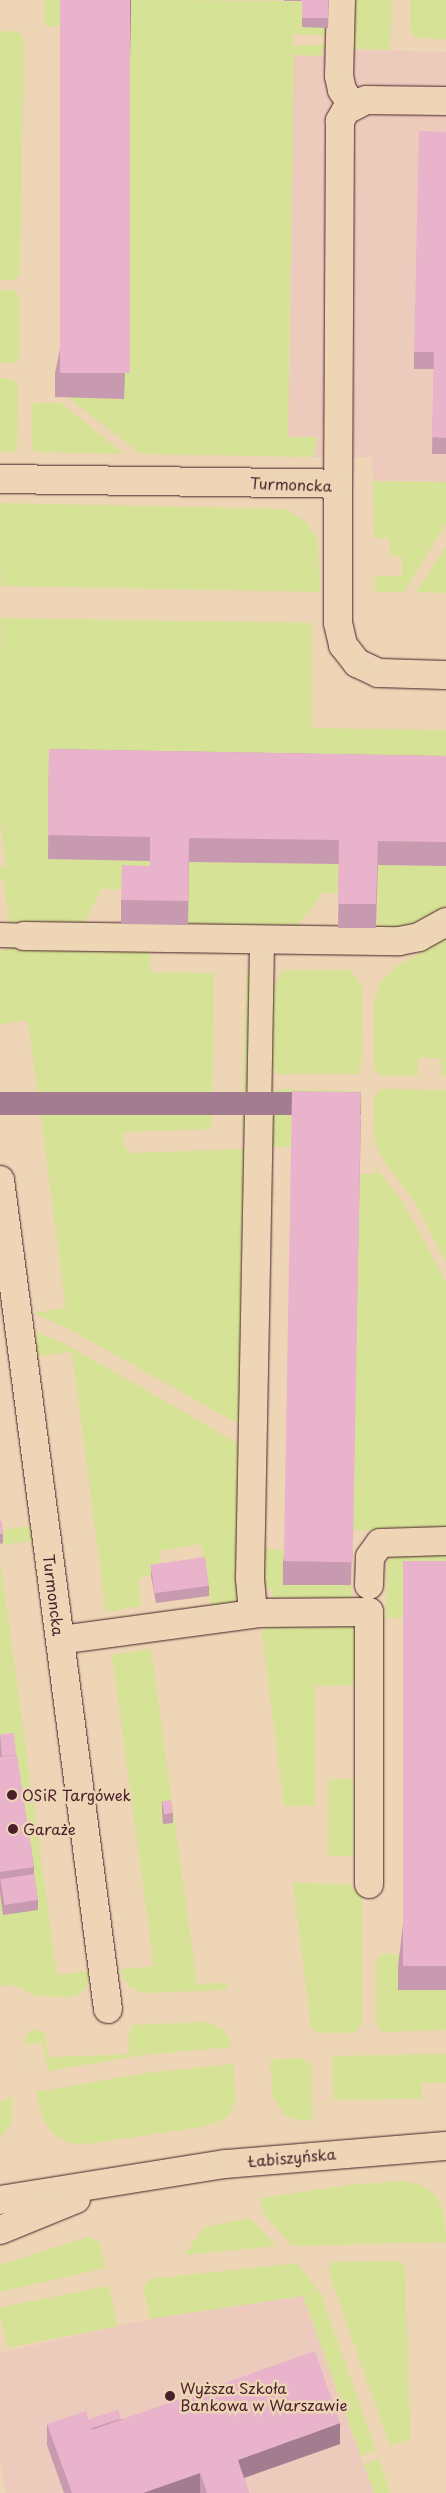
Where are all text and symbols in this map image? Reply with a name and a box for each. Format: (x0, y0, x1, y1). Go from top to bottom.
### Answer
street label: Turmoncka (250, 474, 332, 494)
street label: Turmoncka (40, 1553, 68, 1637)
place label: OSiR Targówek (22, 1786, 132, 1804)
marker: OSiR Targówek (6, 1789, 18, 1801)
place label: Garaże (23, 1820, 76, 1838)
marker: Garaże (7, 1823, 19, 1835)
street label: Łabiszyńska (247, 2144, 337, 2170)
place label: Wyższa Szkoła Bankowa w Warszawie (180, 2378, 348, 2413)
marker: Wyższa Szkoła Bankowa w Warszawie (164, 2390, 176, 2402)

